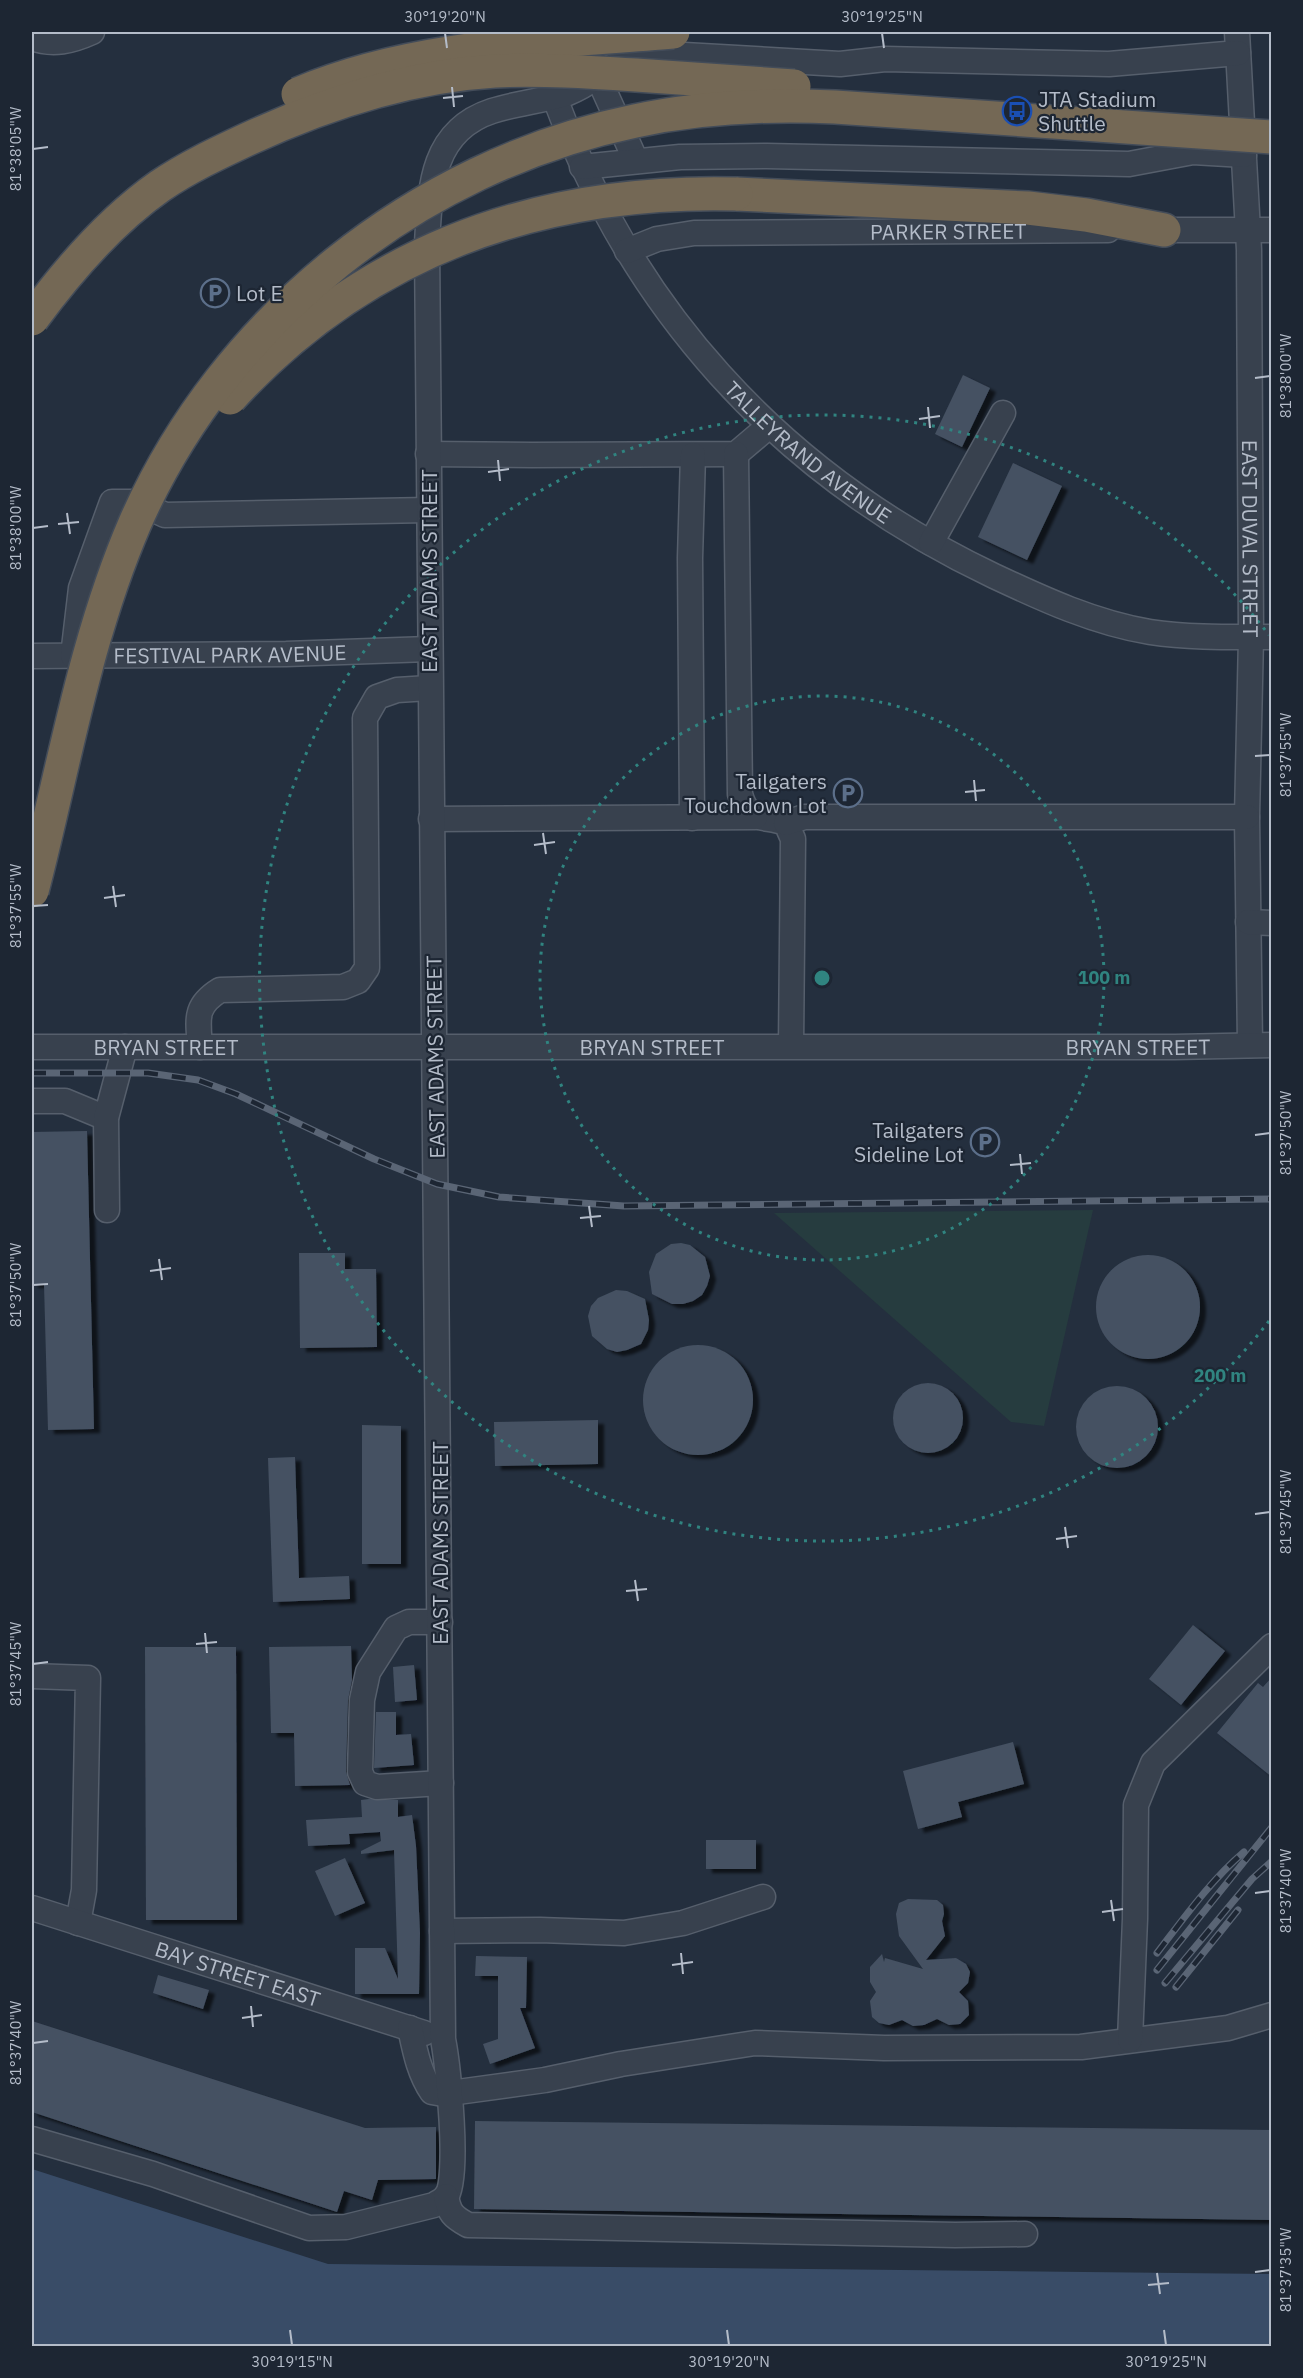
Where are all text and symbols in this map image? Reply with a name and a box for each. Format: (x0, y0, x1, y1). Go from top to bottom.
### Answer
text: 30°19'20"N (404, 7, 486, 26)
text: 30°19'25"N (841, 7, 923, 26)
place label: JTA Stadium Shuttle (1038, 85, 1156, 137)
bus stop icon: JTA Stadium Shuttle (1001, 95, 1033, 127)
text: 81°38'05"W (6, 106, 25, 191)
street label: PARKER STREET (870, 217, 1027, 246)
parking icon: Lot E (199, 277, 231, 309)
place label: Lot E (236, 279, 283, 307)
text: 81°38'00"W (1276, 333, 1295, 418)
street label: TALLEYRAND AVENUE (719, 375, 897, 530)
street label: EAST DUVAL STREET (1236, 440, 1265, 638)
street label: EAST ADAMS STREET (415, 469, 443, 673)
text: 81°38'00"W (6, 485, 25, 570)
street label: FESTIVAL PARK AVENUE (113, 638, 347, 669)
text: 81°37'55"W (1276, 712, 1295, 797)
place label: Tailgaters Touchdown Lot (684, 767, 827, 819)
parking icon: Tailgaters Touchdown Lot (832, 777, 864, 809)
text: 81°37'55"W (6, 863, 25, 948)
street label: EAST ADAMS STREET (419, 955, 451, 1159)
text: 100 m (1078, 966, 1130, 989)
centre of rings (812, 968, 832, 988)
street label: BRYAN STREET (1066, 1032, 1211, 1061)
street label: BRYAN STREET (94, 1033, 238, 1061)
street label: BRYAN STREET (580, 1033, 724, 1061)
text: 81°37'50"W (1276, 1090, 1295, 1175)
place label: Tailgaters Sideline Lot (854, 1116, 964, 1168)
parking icon: Tailgaters Sideline Lot (969, 1126, 1001, 1158)
text: 81°37'50"W (6, 1242, 25, 1327)
text: 200 m (1194, 1364, 1246, 1387)
street label: EAST ADAMS STREET (426, 1441, 454, 1645)
text: 81°37'45"W (1276, 1469, 1295, 1554)
text: 81°37'45"W (6, 1621, 25, 1706)
text: 81°37'40"W (1276, 1848, 1295, 1933)
street label: BAY STREET EAST (152, 1934, 324, 2013)
text: 81°37'40"W (6, 2000, 25, 2085)
text: 81°37'35"W (1276, 2227, 1295, 2312)
text: 30°19'15"N (251, 2352, 333, 2371)
text: 30°19'20"N (688, 2352, 770, 2371)
text: 30°19'25"N (1125, 2352, 1207, 2371)

